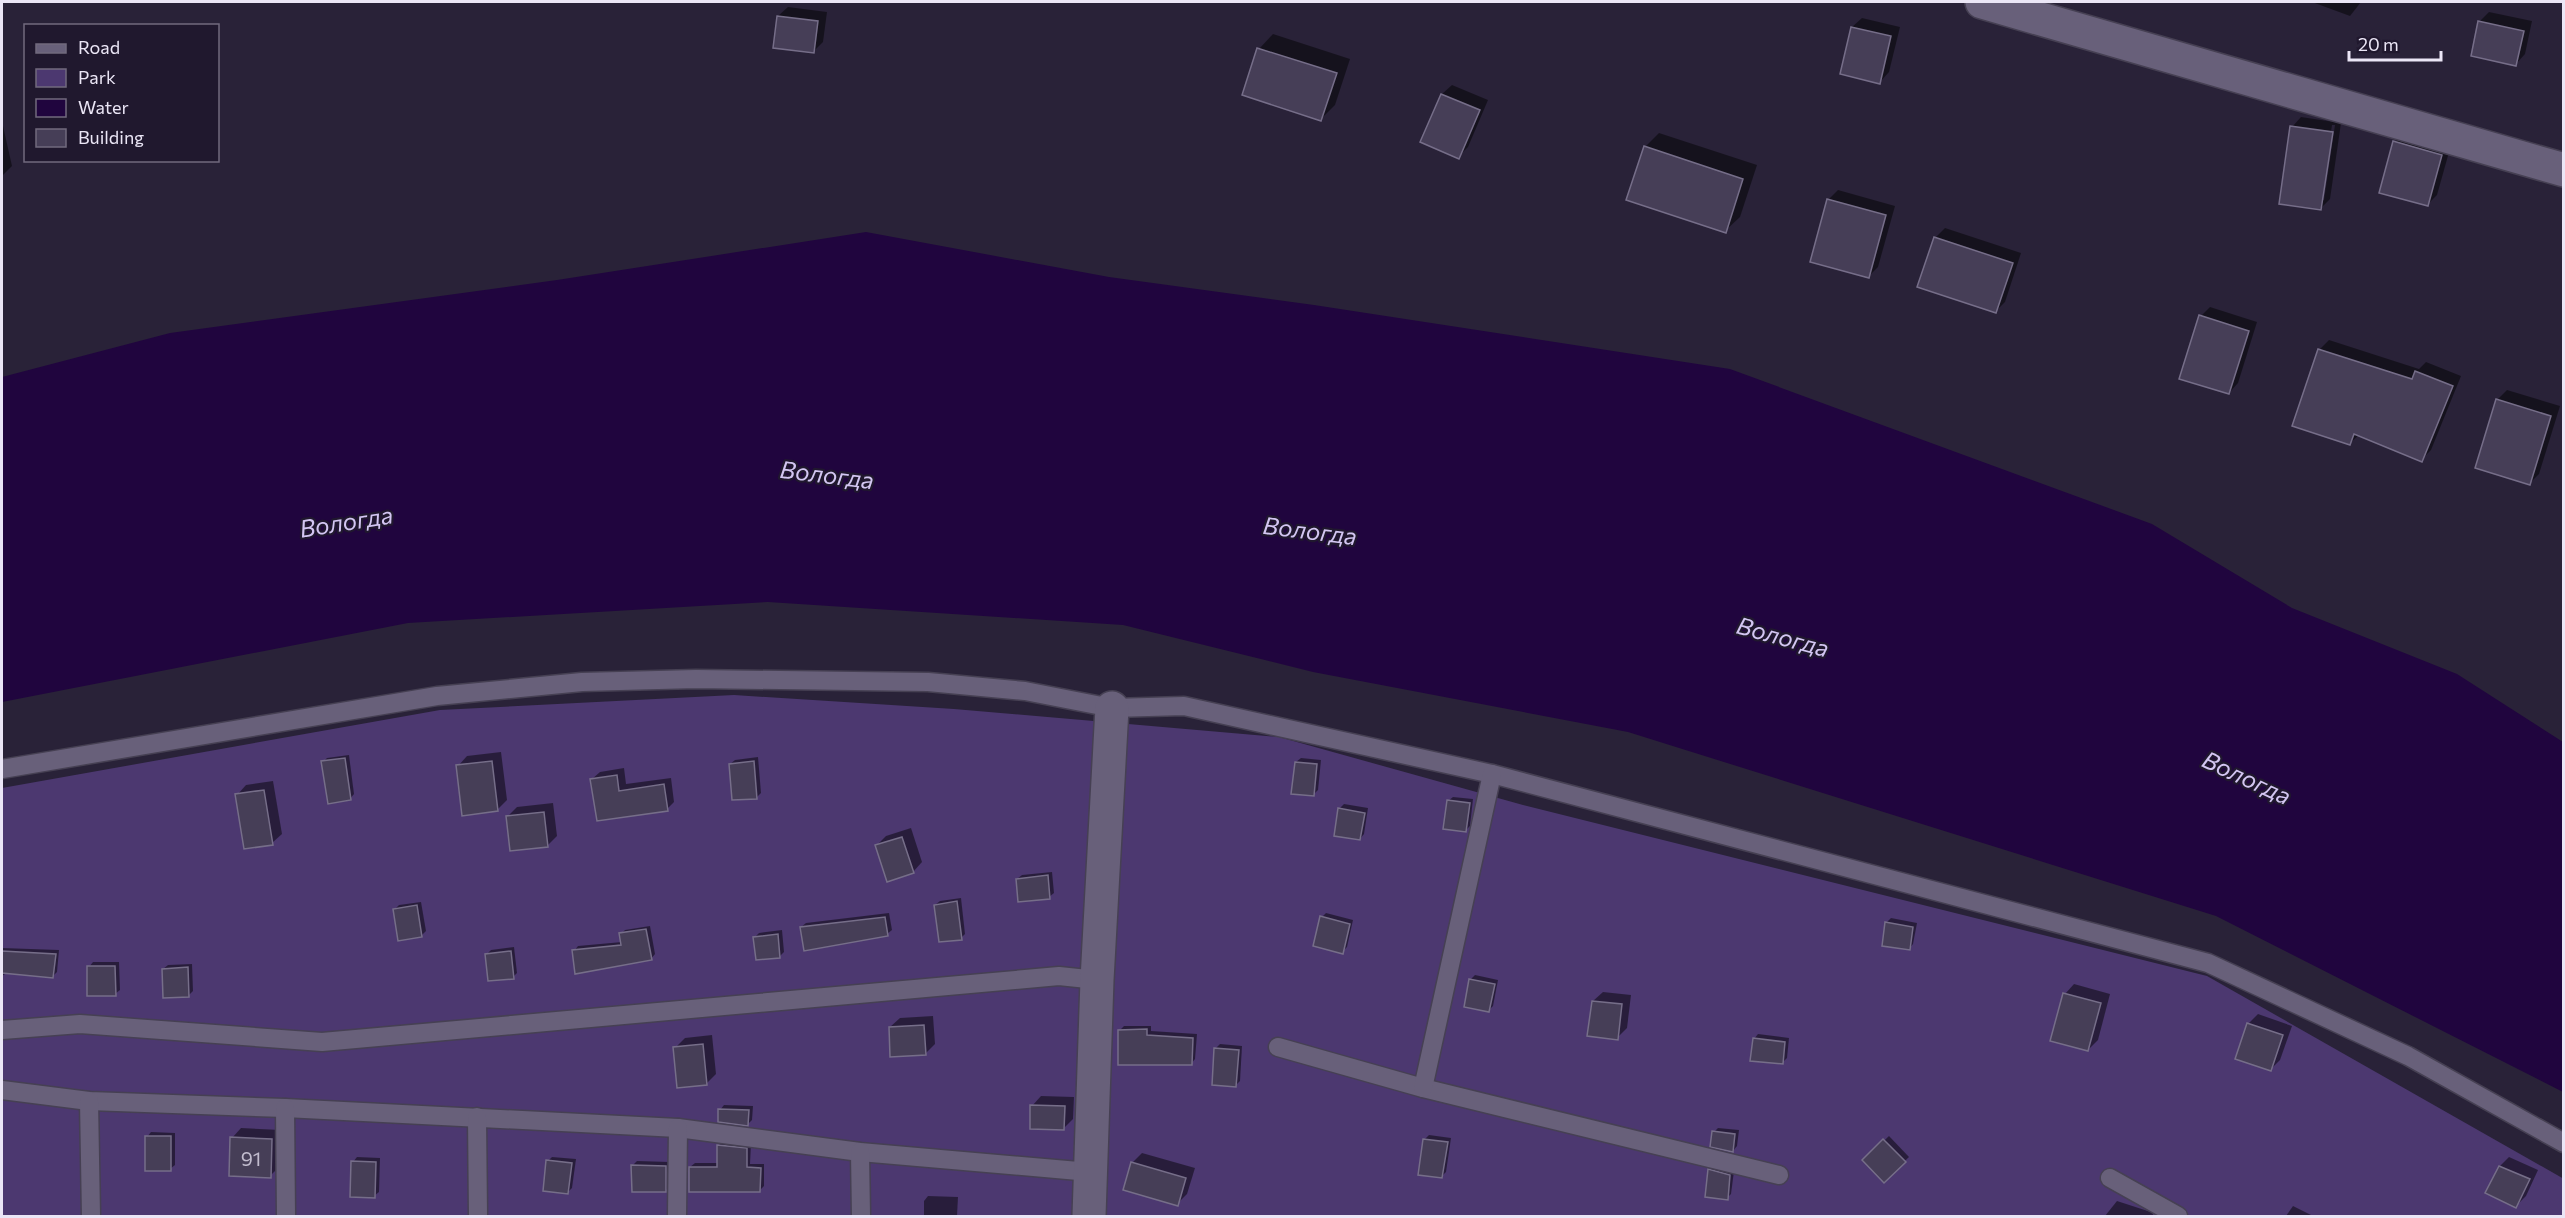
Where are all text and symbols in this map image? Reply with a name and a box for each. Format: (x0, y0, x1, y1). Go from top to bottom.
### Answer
legend (24, 24, 219, 162)
scale bar (2349, 24, 2440, 62)
text: 20 m (2358, 33, 2399, 55)
text: Road (78, 36, 120, 58)
text: Park (78, 66, 116, 88)
text: Water (78, 96, 129, 118)
text: Building (78, 126, 144, 148)
water label: Вологда (778, 454, 876, 494)
water label: Вологда (297, 499, 395, 543)
water label: Вологда (1261, 510, 1359, 550)
water label: Вологда (1734, 610, 1832, 662)
water label: Вологда (2198, 744, 2296, 810)
house number: 91 (241, 1146, 261, 1170)

